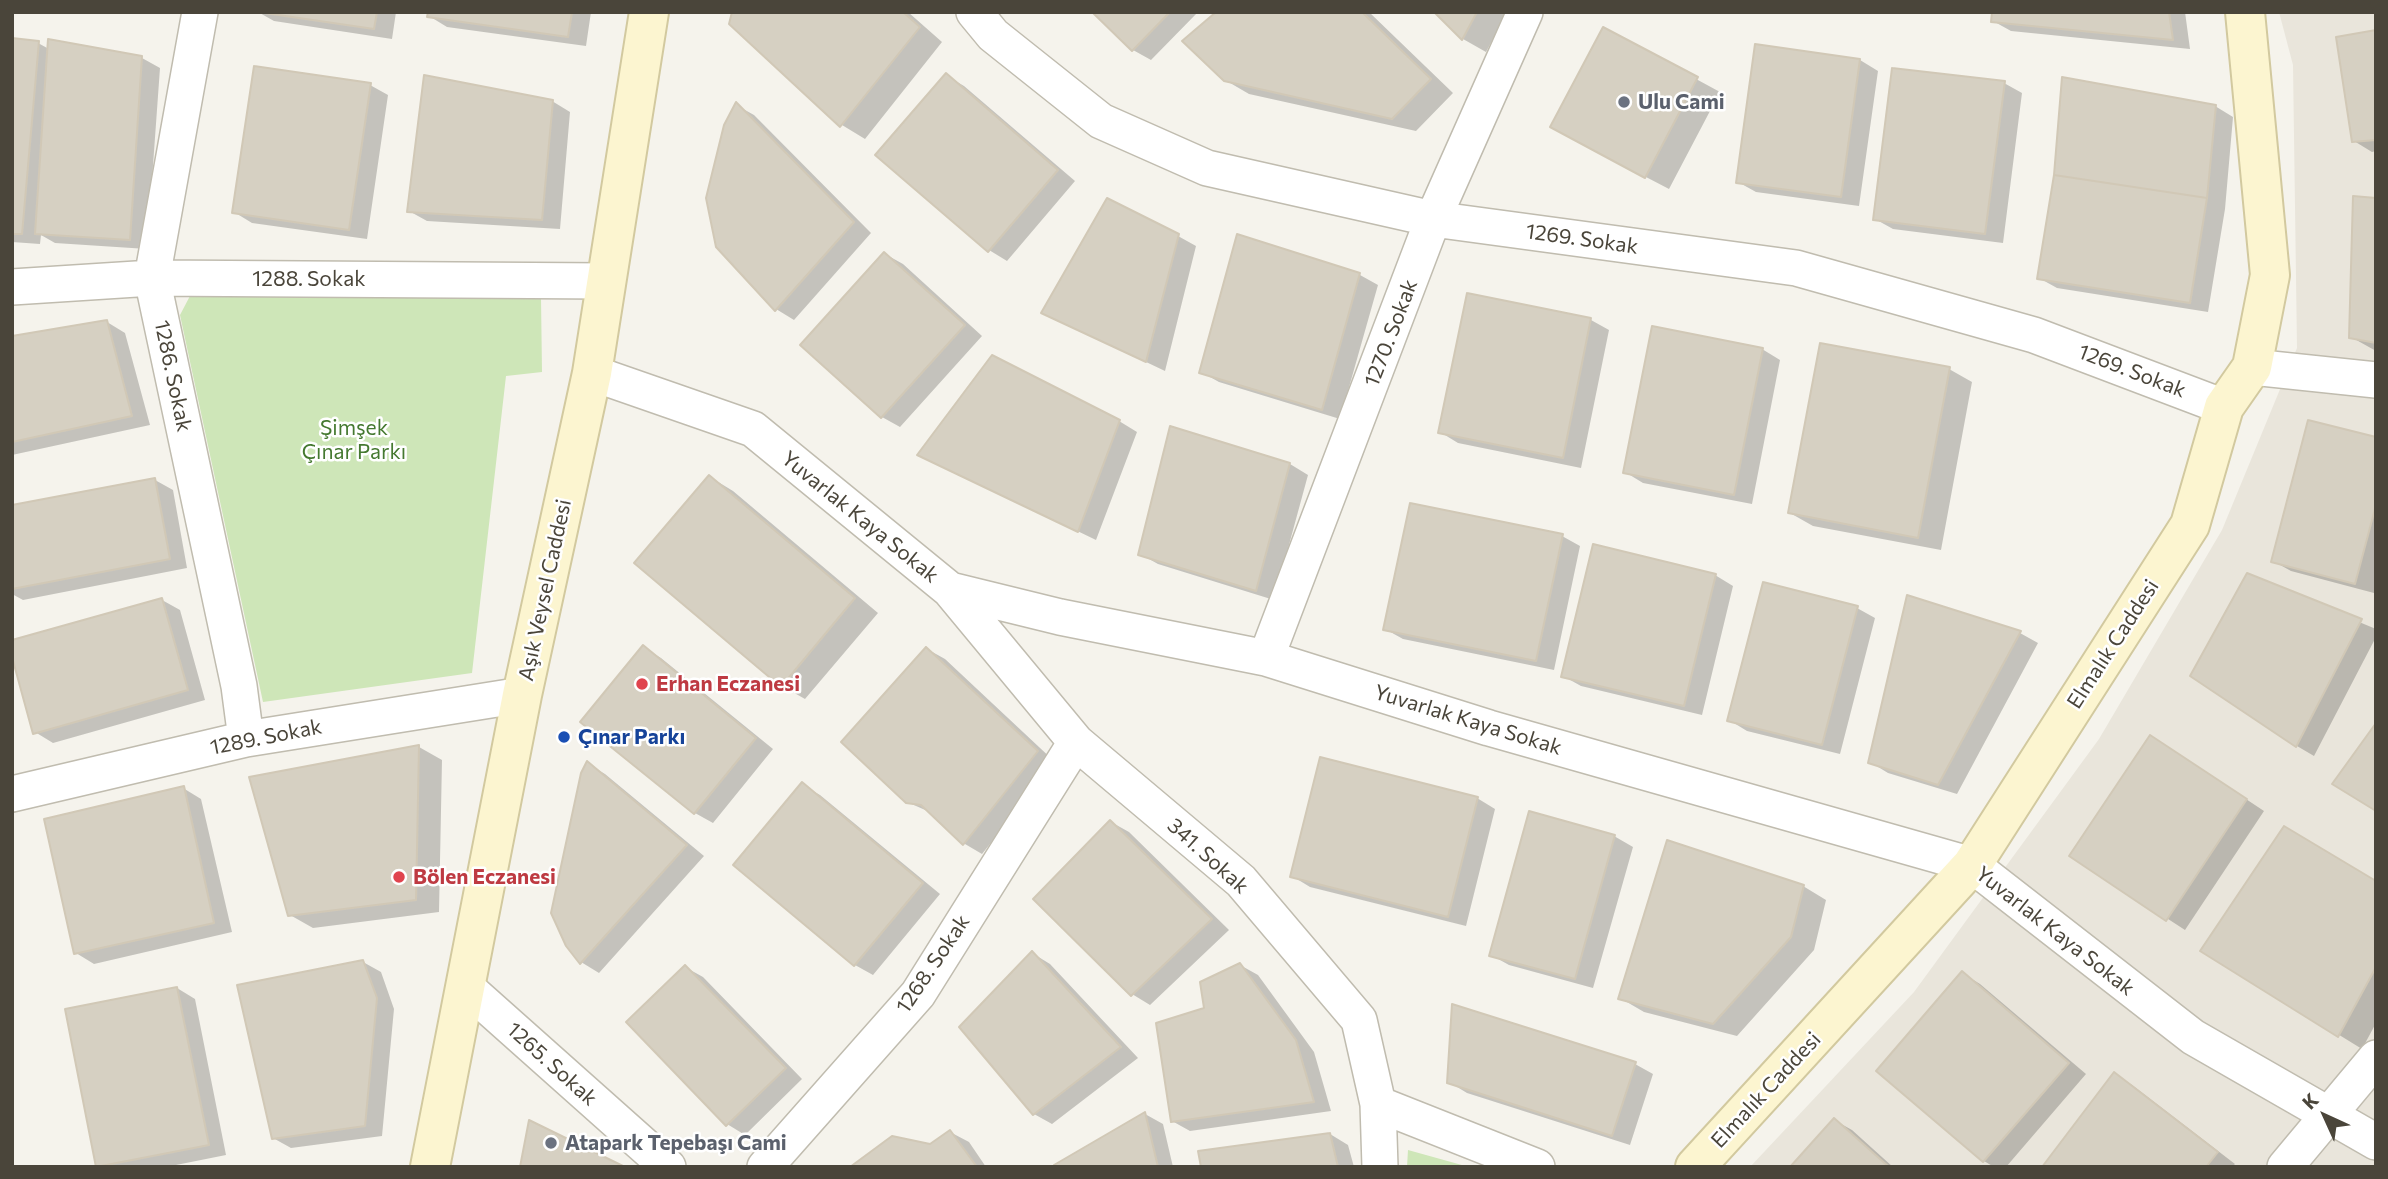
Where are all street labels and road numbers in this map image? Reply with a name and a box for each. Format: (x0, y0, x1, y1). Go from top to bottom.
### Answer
street label: 1269. Sokak (1524, 219, 1640, 259)
street label: 1288. Sokak (252, 266, 366, 292)
street label: 1270. Sokak (1359, 276, 1423, 390)
street label: 1286. Sokak (149, 318, 197, 434)
street label: 1269. Sokak (2075, 339, 2189, 403)
street label: Yuvarlak Kaya Sokak (776, 446, 944, 588)
street label: Aşık Veysel Caddesi (513, 497, 577, 683)
street label: Elmalık Caddesi (2062, 575, 2164, 713)
street label: Yuvarlak Kaya Sokak (1371, 679, 1565, 761)
street label: 1289. Sokak (208, 714, 324, 760)
street label: 341. Sokak (1162, 813, 1254, 899)
street label: Yuvarlak Kaya Sokak (1970, 861, 2140, 1001)
street label: 1268. Sokak (891, 910, 975, 1018)
street label: 1265. Sokak (502, 1017, 602, 1111)
street label: Elmalık Caddesi (1706, 1027, 1826, 1153)

